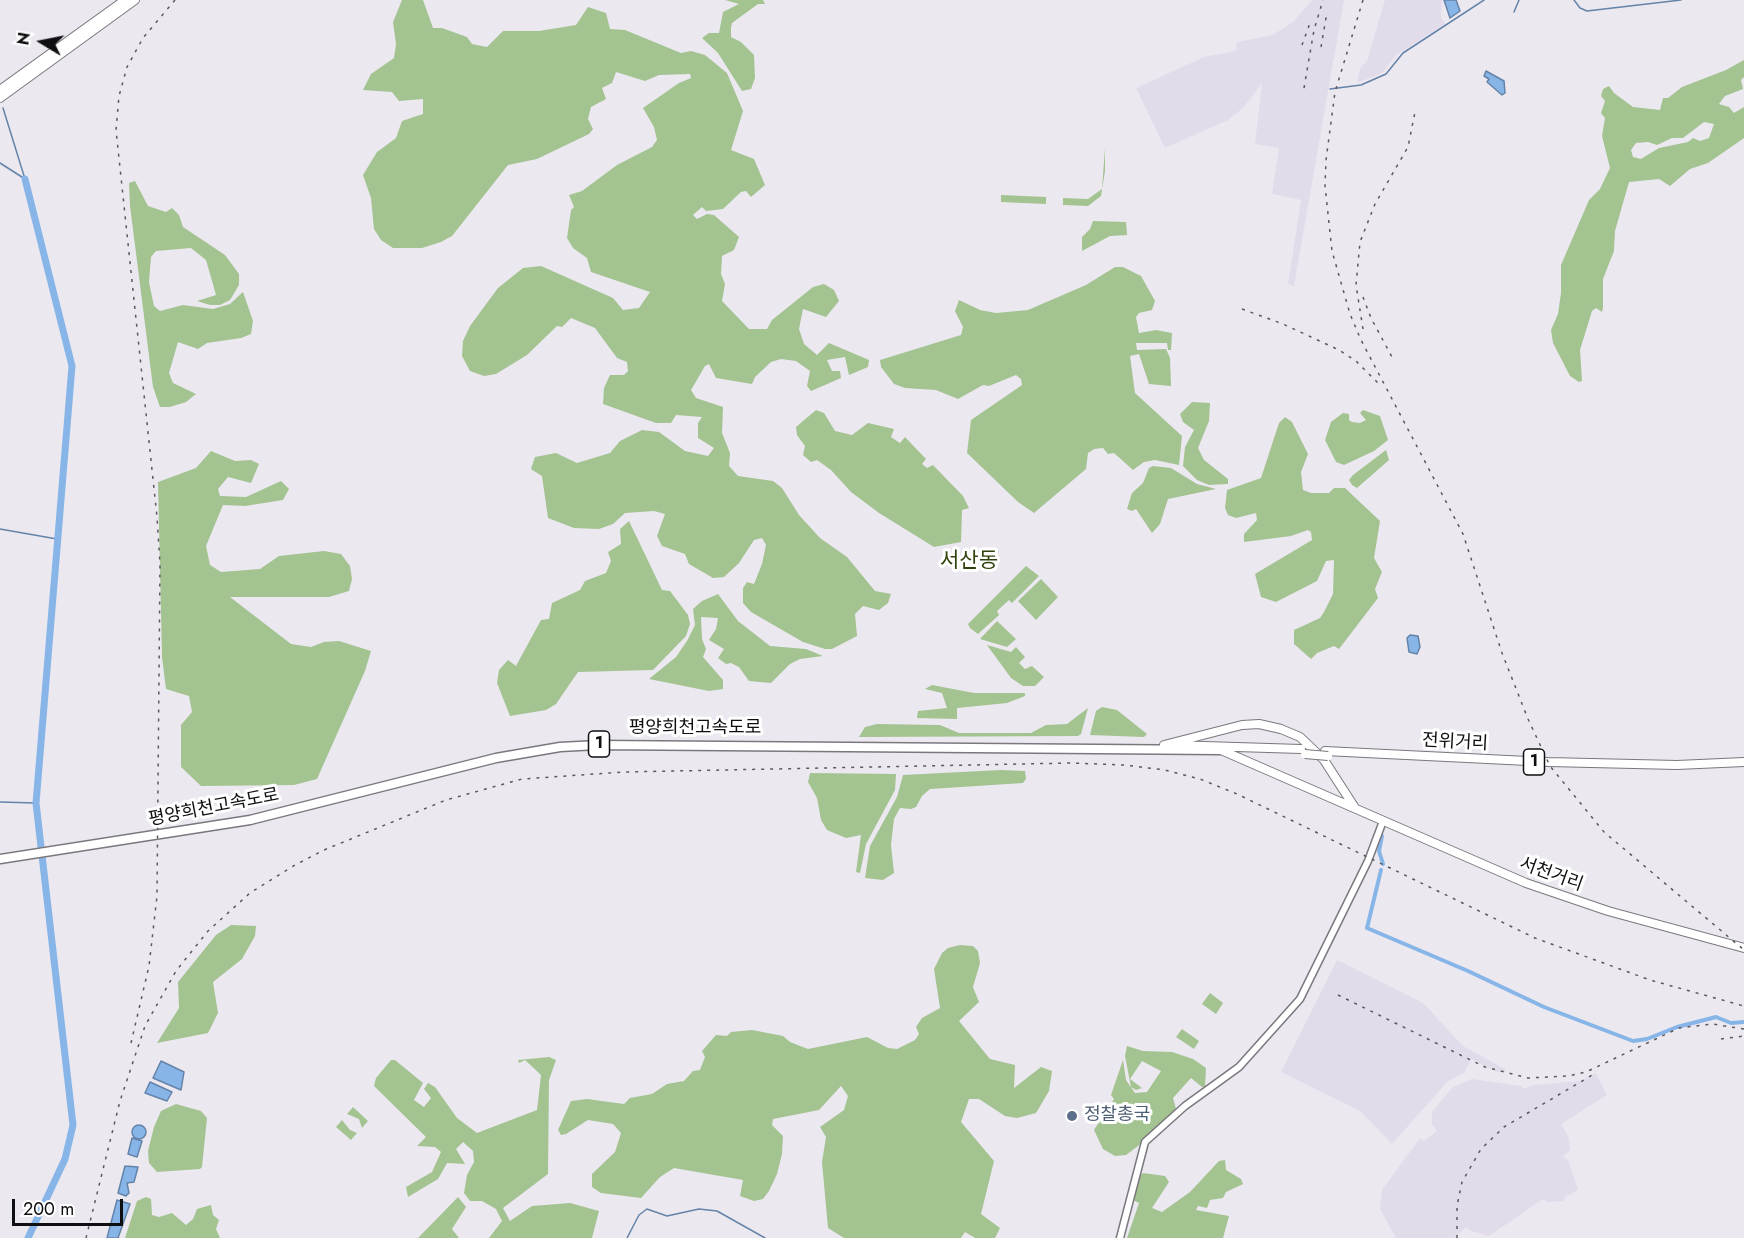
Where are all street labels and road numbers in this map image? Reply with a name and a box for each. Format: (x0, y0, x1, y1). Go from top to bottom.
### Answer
street label: 평양희천고속도로 (629, 718, 761, 740)
street label: 전위거리 (1421, 730, 1489, 756)
road number: 1 (588, 731, 610, 757)
road number: 1 (1524, 749, 1544, 775)
street label: 평양희천고속도로 (147, 785, 281, 831)
street label: 서천거리 (1516, 854, 1586, 896)

